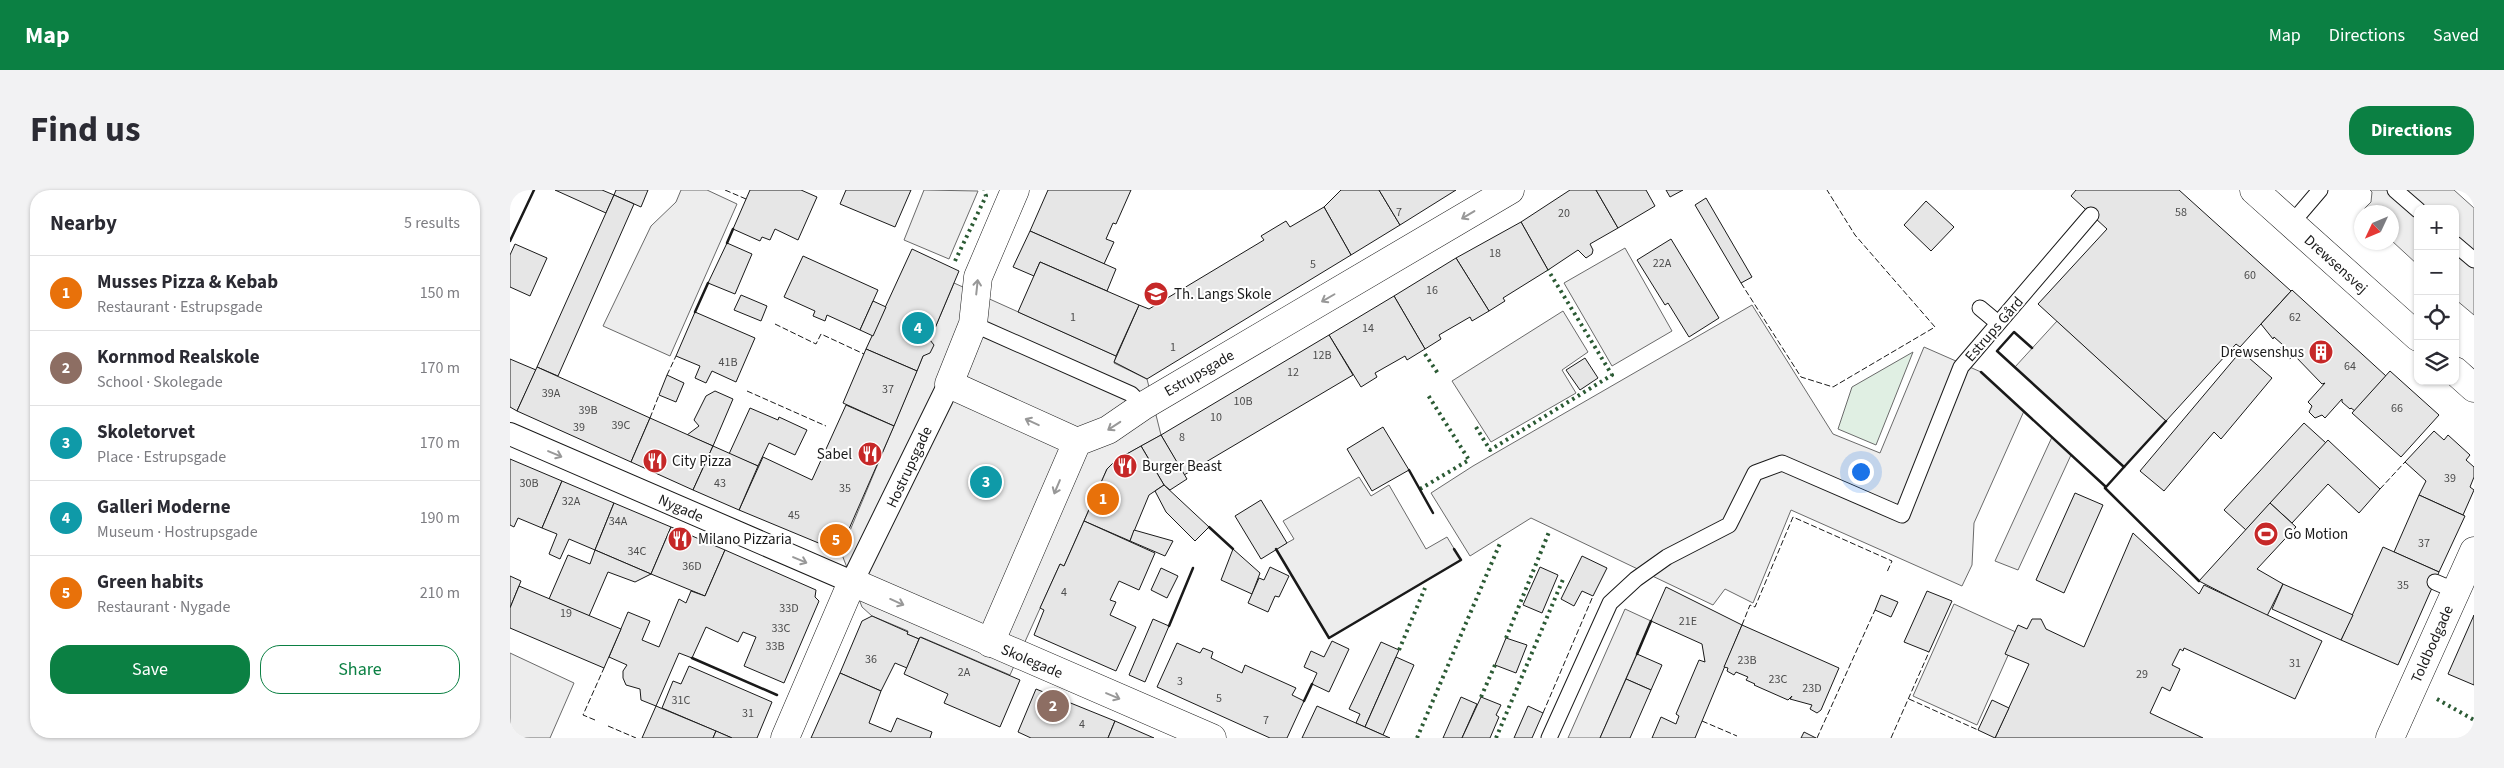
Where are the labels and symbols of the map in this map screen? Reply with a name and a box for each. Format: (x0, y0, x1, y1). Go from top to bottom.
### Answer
house number: 7 (1396, 204, 1402, 221)
house number: 58 (2175, 204, 2187, 221)
house number: 20 (1558, 205, 1570, 222)
north arrow (2354, 205, 2399, 250)
one-way arrow (1461, 210, 1475, 220)
street label: Drewsensvej (2299, 230, 2372, 299)
house number: 18 (1489, 245, 1501, 262)
house number: 22A (1653, 255, 1672, 272)
house number: 5 (1310, 256, 1316, 273)
house number: 60 (2244, 267, 2256, 284)
one-way arrow (972, 280, 982, 296)
school or university icon: Th. Langs Skole (1143, 281, 1169, 307)
house number: 16 (1426, 282, 1438, 299)
place label: Th. Langs Skole (1174, 284, 1271, 305)
street label: Estrups Gård (1960, 292, 2029, 366)
one-way arrow (1322, 293, 1336, 303)
pin: 4 (902, 309, 934, 347)
house number: 1 (1070, 309, 1076, 326)
house number: 62 (2289, 309, 2301, 326)
house number: 14 (1362, 320, 1374, 337)
house number: 1 (1170, 339, 1176, 356)
building icon: Drewsenshus (2308, 339, 2334, 365)
place label: Drewsenshus (2221, 342, 2304, 363)
street label: Estrupsgade (1160, 345, 1238, 402)
house number: 12B (1313, 347, 1331, 364)
house number: 41B (719, 354, 737, 371)
house number: 64 (2344, 358, 2356, 375)
house number: 12 (1287, 364, 1299, 381)
house number: 37 (882, 381, 894, 398)
house number: 39A (542, 385, 561, 402)
house number: 10B (1234, 393, 1252, 410)
house number: 66 (2391, 400, 2403, 417)
house number: 39B (579, 402, 597, 419)
house number: 10 (1210, 409, 1222, 426)
one-way arrow (1025, 416, 1040, 426)
house number: 39C (612, 417, 631, 434)
house number: 39 (573, 419, 585, 436)
one-way arrow (1107, 421, 1121, 431)
street label: Hostrupsgade (881, 423, 937, 511)
house number: 8 (1179, 429, 1185, 446)
restaurant icon: Sabel (857, 441, 883, 467)
place label: Sabel (817, 444, 852, 465)
restaurant icon: City Pizza (642, 448, 668, 474)
one-way arrow (547, 449, 562, 459)
place label: City Pizza (672, 451, 731, 472)
restaurant icon: Burger Beast (1112, 453, 1138, 479)
place label: Burger Beast (1142, 456, 1222, 477)
your location (1848, 459, 1874, 485)
pin: 3 (970, 463, 1002, 501)
house number: 39 (2444, 470, 2456, 487)
house number: 30B (520, 475, 538, 492)
house number: 43 (714, 475, 726, 492)
one-way arrow (1052, 479, 1062, 494)
house number: 35 (839, 480, 851, 497)
pin: 1 (1087, 480, 1119, 518)
street label: Nygade (655, 489, 707, 528)
house number: 32A (562, 493, 581, 510)
house number: 45 (788, 507, 800, 524)
house number: 34A (609, 513, 628, 530)
pin: 5 (820, 521, 852, 559)
sports icon: Go Motion (2253, 521, 2279, 547)
place label: Go Motion (2284, 524, 2348, 545)
restaurant icon: Milano Pizzaria (667, 526, 693, 552)
place label: Milano Pizzaria (698, 529, 792, 550)
house number: 37 (2418, 535, 2430, 552)
house number: 34C (628, 543, 647, 560)
one-way arrow (792, 555, 807, 565)
house number: 36D (682, 558, 702, 575)
house number: 35 (2397, 577, 2409, 594)
house number: 4 (1061, 584, 1067, 601)
one-way arrow (889, 598, 904, 608)
house number: 33D (779, 600, 799, 617)
street label: Toldbodgade (2406, 602, 2459, 686)
house number: 19 (560, 605, 572, 622)
house number: 21E (1679, 613, 1697, 630)
house number: 33C (772, 620, 791, 637)
house number: 33B (766, 638, 784, 655)
street label: Skolegade (998, 639, 1066, 684)
house number: 36 (865, 651, 877, 668)
house number: 23B (1738, 652, 1756, 669)
house number: 31 (2289, 655, 2301, 672)
house number: 2A (958, 664, 971, 681)
house number: 29 (2136, 666, 2148, 683)
house number: 23C (1769, 671, 1788, 688)
house number: 3 (1177, 673, 1183, 690)
house number: 23D (1802, 680, 1822, 697)
pin: 2 (1037, 687, 1069, 725)
house number: 5 (1216, 690, 1222, 707)
house number: 31C (672, 692, 691, 709)
one-way arrow (1105, 692, 1120, 701)
house number: 31 (742, 705, 754, 722)
house number: 7 (1263, 712, 1269, 729)
house number: 4 (1079, 716, 1085, 733)

